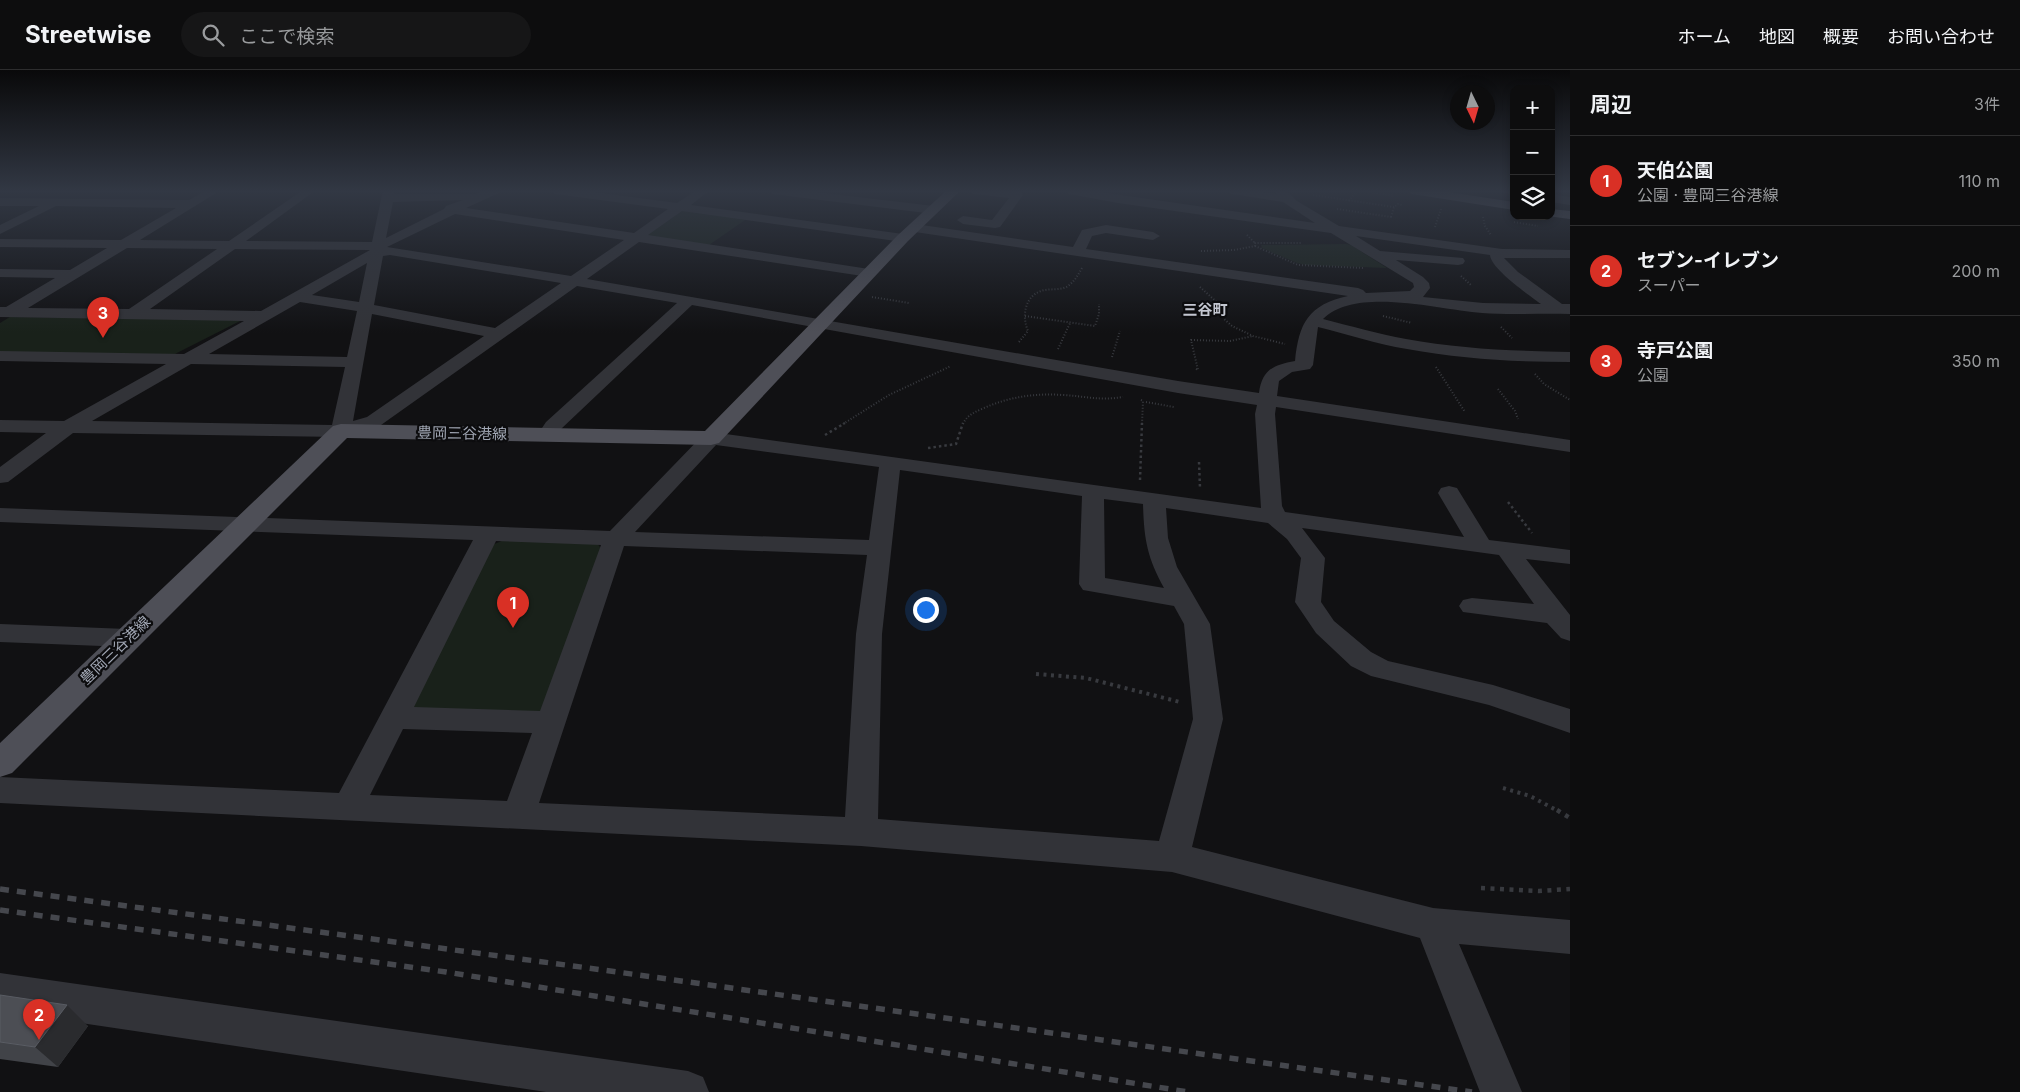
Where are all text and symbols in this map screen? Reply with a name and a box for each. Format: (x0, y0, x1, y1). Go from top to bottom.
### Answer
search box (181, 12, 531, 57)
text: Streetwise (25, 20, 151, 49)
icon: search (199, 21, 227, 49)
text: ここで検索 (239, 25, 334, 48)
text: ホーム (1678, 26, 1731, 47)
text: 地図 (1759, 26, 1795, 47)
text: 概要 (1823, 26, 1859, 47)
text: お問い合わせ (1887, 26, 1995, 47)
north arrow (1450, 85, 1495, 130)
map controls (1510, 85, 1555, 220)
button: + (1510, 85, 1555, 130)
text: 周辺 (1590, 92, 1632, 117)
text: 3件 (1974, 94, 2000, 114)
button: − (1510, 130, 1555, 175)
text: 天伯公園 (1637, 159, 1713, 182)
text: 1 (1603, 171, 1609, 191)
text: 110 m (1958, 171, 2000, 191)
button: layers (1510, 175, 1555, 220)
text: 公園 · 豊岡三谷港線 (1637, 185, 1779, 205)
text: セブン-イレブン (1637, 249, 1779, 272)
text: 2 (1601, 261, 1611, 281)
text: 200 m (1952, 261, 2000, 281)
text: スーパー (1637, 275, 1701, 295)
pin: 3 (87, 297, 119, 338)
district label: 三谷町 (1182, 300, 1228, 319)
text: 寺戸公園 (1637, 339, 1713, 362)
text: 3 (1601, 351, 1611, 371)
text: 350 m (1952, 351, 2000, 371)
text: 公園 (1637, 365, 1669, 385)
street label: 豊岡三谷港線 (417, 423, 507, 443)
pin: 1 (497, 587, 529, 628)
your location (913, 597, 939, 623)
street label: 豊岡三谷港線 (76, 612, 154, 688)
pin: 2 (23, 999, 55, 1040)

